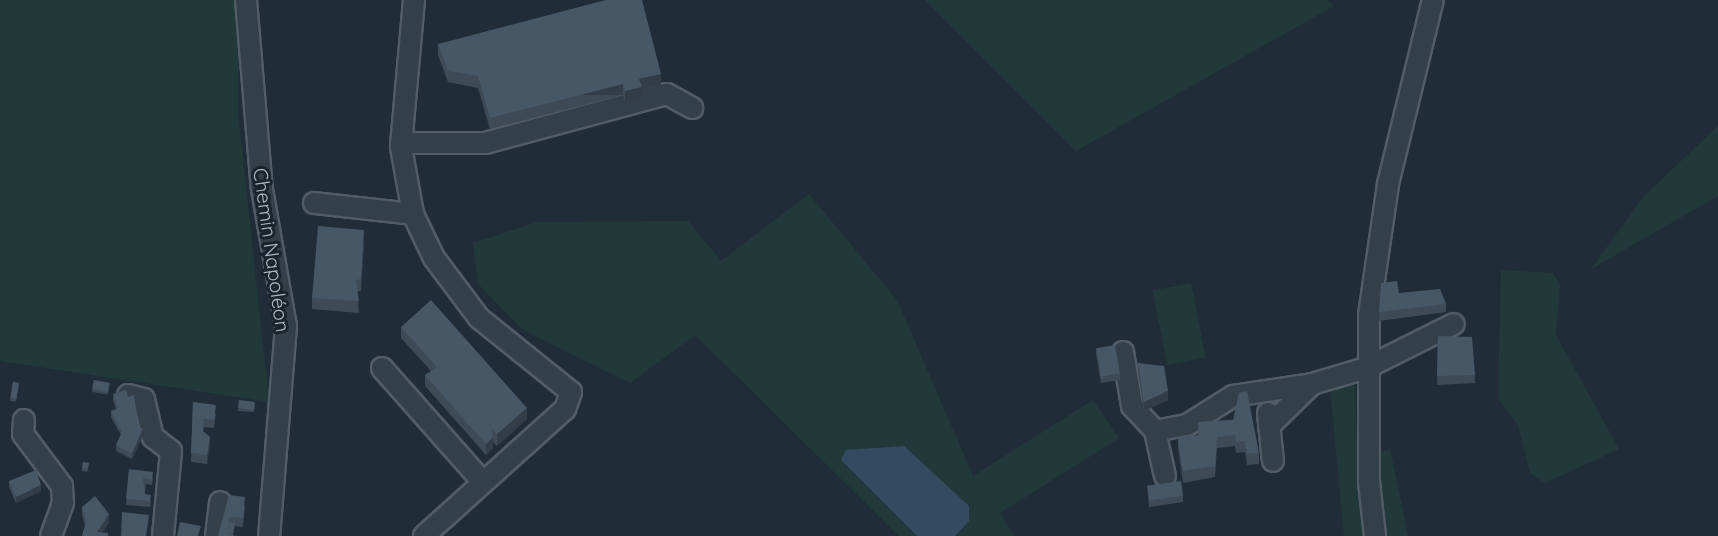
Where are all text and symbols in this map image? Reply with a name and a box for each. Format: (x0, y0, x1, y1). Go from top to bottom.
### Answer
street label: Chemin Napoléon (249, 166, 295, 334)

